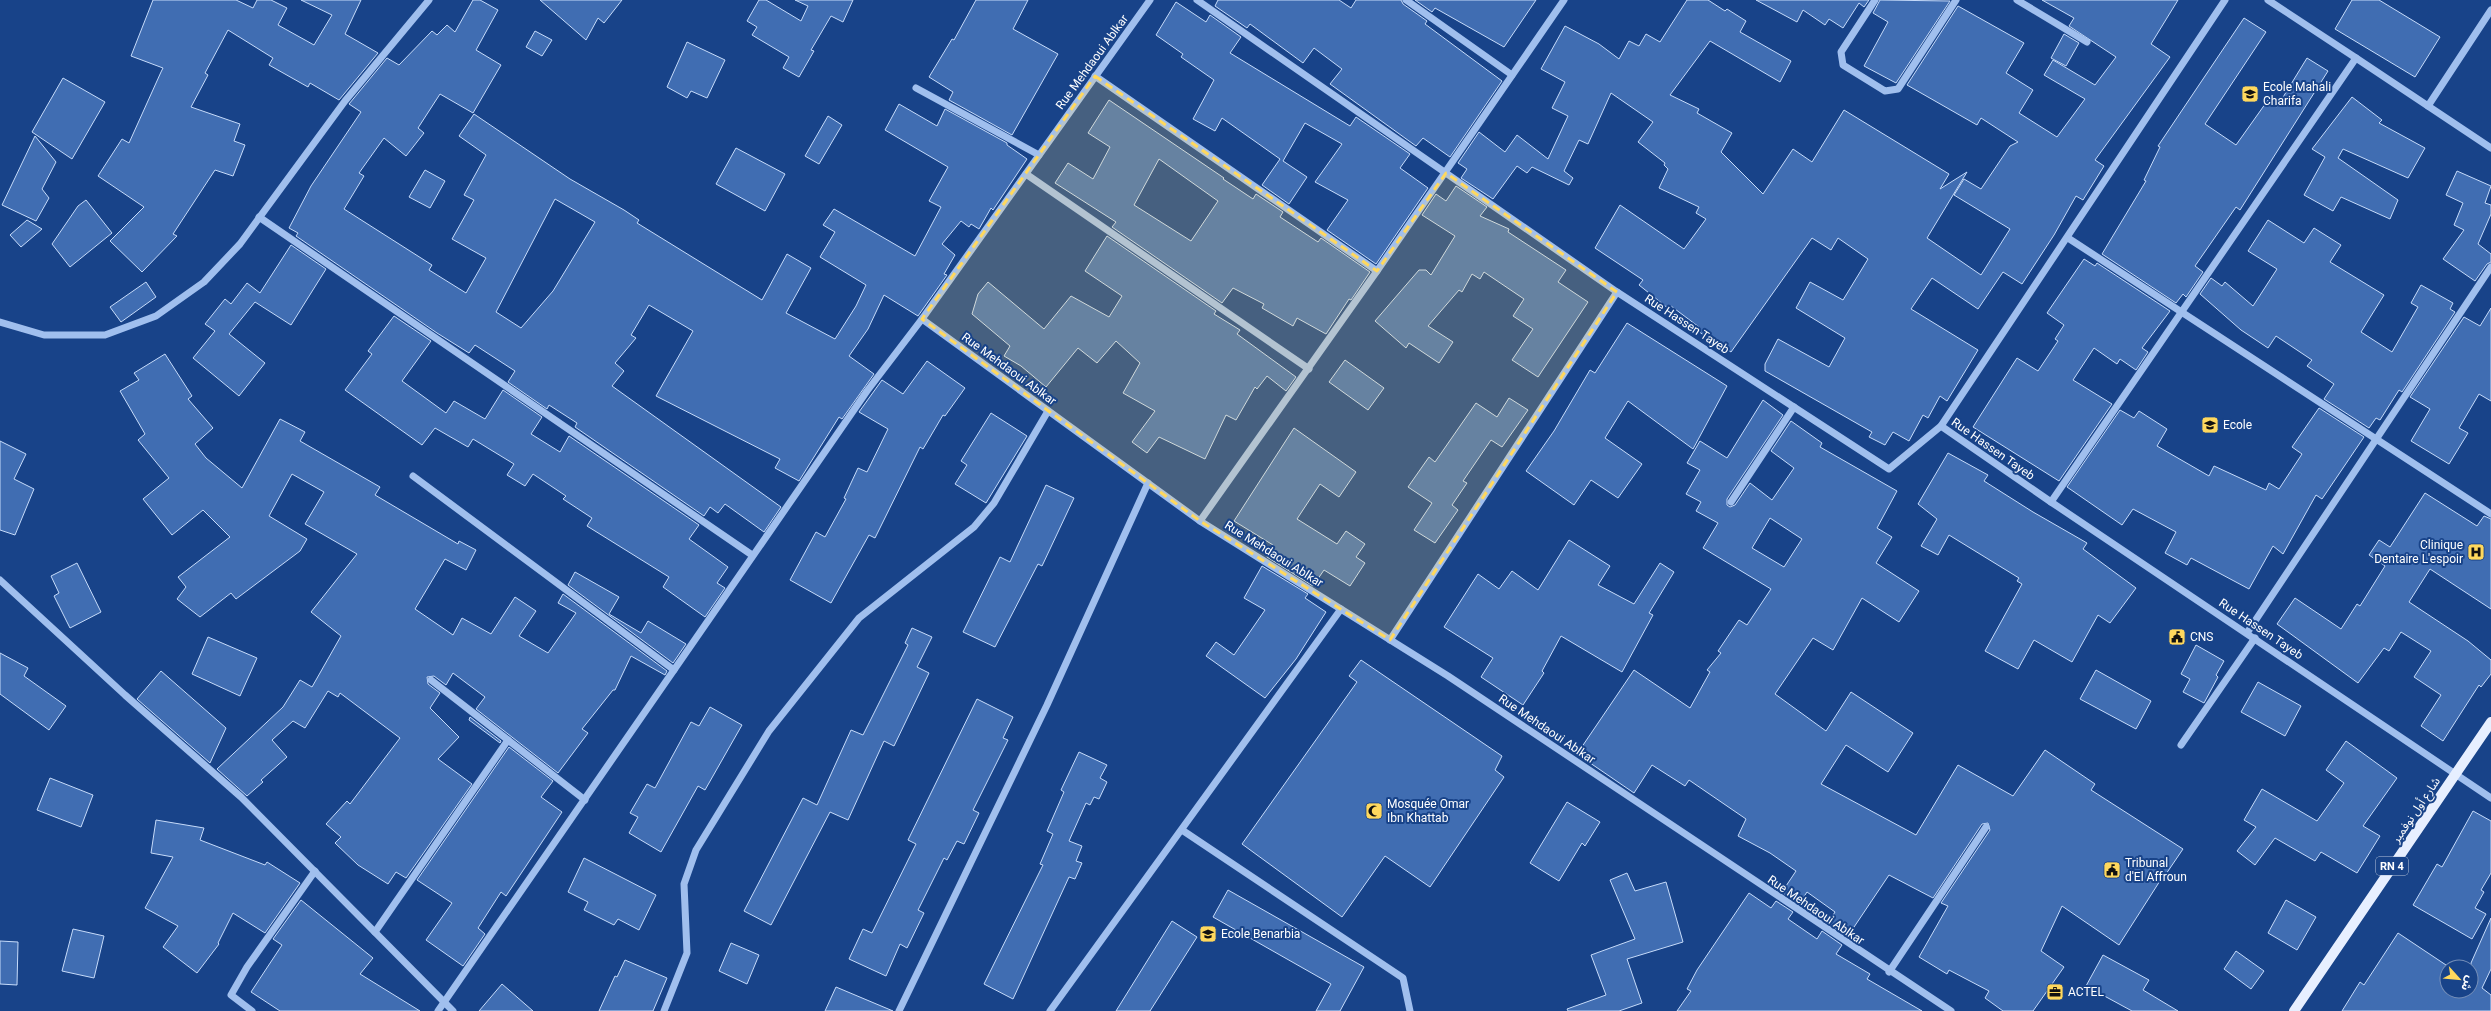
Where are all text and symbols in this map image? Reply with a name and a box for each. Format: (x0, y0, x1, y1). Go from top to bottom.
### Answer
street label: Rue Mehdaoui Ablkar (1053, 12, 1131, 112)
place label: Ecole Mahali Charifa (2263, 80, 2331, 108)
school or university icon: Ecole Mahali Charifa (2240, 84, 2260, 104)
street label: Rue Hassen Tayeb (1642, 291, 1732, 357)
street label: Rue Mehdaoui Ablkar (959, 330, 1059, 408)
street label: Rue Hassen Tayeb (1949, 415, 2037, 483)
school or university icon: Ecole (2200, 415, 2220, 435)
place label: Ecole (2223, 418, 2252, 432)
street label: Rue Mehdaoui Ablkar (1222, 518, 1326, 590)
place label: Clinique Dentaire L'espoir (2374, 538, 2463, 566)
hospital icon: Clinique Dentaire L'espoir (2466, 542, 2486, 562)
street label: Rue Hassen Tayeb (2216, 596, 2306, 662)
public building icon: CNS (2167, 627, 2187, 647)
place label: CNS (2190, 630, 2214, 644)
street label: Rue Mehdaoui Ablkar (1496, 691, 1598, 767)
street label: شارع أول نوفمبر (2388, 774, 2445, 847)
place label: Mosquée Omar Ibn Khattab (1387, 797, 1469, 825)
mosque icon: Mosquée Omar Ibn Khattab (1364, 801, 1384, 821)
place label: Tribunal d'El Affroun (2125, 856, 2187, 884)
road number: RN 4 (2376, 857, 2408, 875)
public building icon: Tribunal d'El Affroun (2102, 860, 2122, 880)
street label: Rue Mehdaoui Ablkar (1765, 872, 1867, 948)
school or university icon: Ecole Benarbia (1198, 924, 1218, 944)
place label: Ecole Benarbia (1221, 927, 1300, 941)
north arrow (2439, 959, 2479, 999)
text: ش (2458, 974, 2477, 993)
office icon: ACTEL (2045, 982, 2065, 1002)
place label: ACTEL (2068, 985, 2104, 999)

